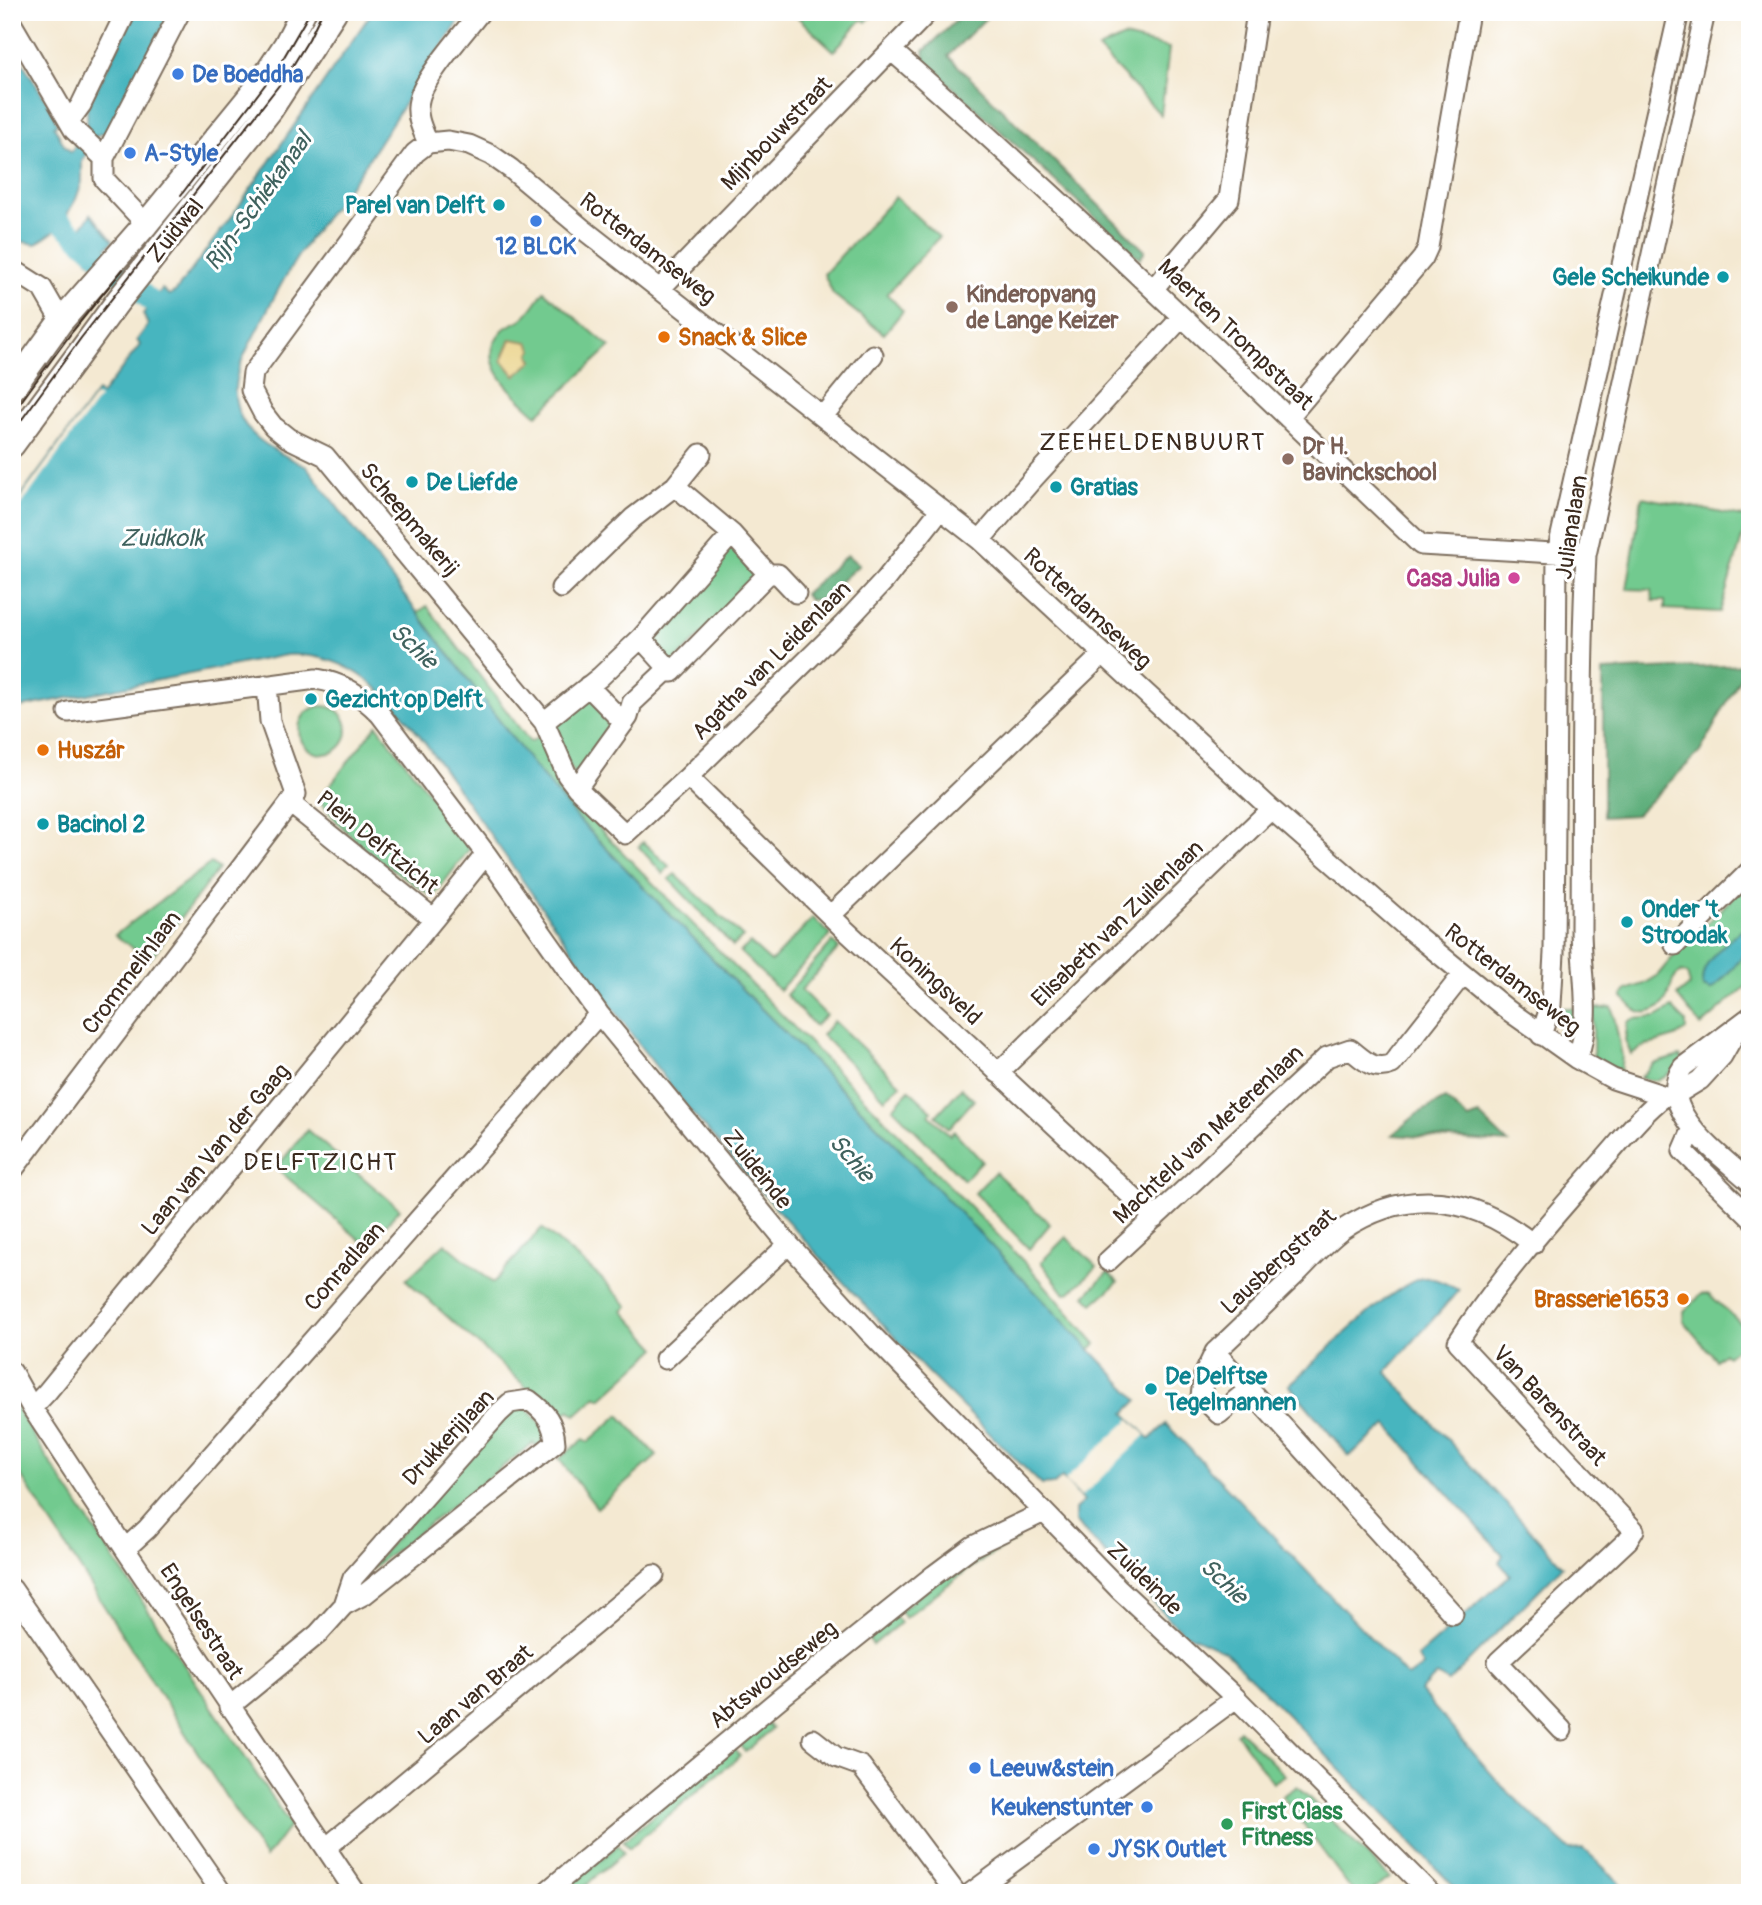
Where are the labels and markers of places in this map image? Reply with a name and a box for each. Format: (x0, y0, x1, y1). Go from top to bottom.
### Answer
place label: De Boeddha (192, 60, 304, 89)
marker: De Boeddha (170, 66, 186, 82)
place label: A-Style (144, 139, 219, 168)
marker: A-Style (122, 145, 138, 161)
place label: Parel van Delft (345, 191, 486, 220)
marker: Parel van Delft (491, 197, 507, 213)
marker: 12 BLCK (528, 213, 544, 229)
place label: 12 BLCK (496, 232, 577, 261)
place label: Gele Scheikunde (1552, 263, 1710, 292)
marker: Gele Scheikunde (1715, 269, 1731, 285)
place label: Kinderopvang de Lange Keizer (966, 280, 1119, 335)
marker: Kinderopvang de Lange Keizer (944, 299, 960, 315)
place label: Snack & Slice (678, 323, 807, 352)
marker: Snack & Slice (656, 329, 672, 345)
place label: Dr H. Bavinckschool (1302, 432, 1437, 487)
marker: Dr H. Bavinckschool (1280, 451, 1296, 467)
place label: De Liefde (426, 468, 518, 497)
place label: Gratias (1070, 473, 1139, 502)
marker: De Liefde (404, 474, 420, 490)
marker: Gratias (1048, 479, 1064, 495)
place label: Casa Julia (1406, 564, 1500, 593)
marker: Casa Julia (1506, 570, 1522, 586)
place label: Gezicht op Delft (325, 685, 483, 714)
marker: Gezicht op Delft (303, 691, 319, 707)
place label: Huszár (57, 736, 125, 765)
marker: Huszár (35, 742, 51, 758)
place label: Bacinol 2 (57, 810, 146, 839)
marker: Bacinol 2 (35, 816, 51, 832)
place label: Onder 't Stroodak (1641, 895, 1728, 950)
marker: Onder 't Stroodak (1619, 914, 1635, 930)
place label: Brasserie1653 (1534, 1285, 1669, 1314)
marker: Brasserie1653 (1675, 1291, 1691, 1307)
place label: De Delftse Tegelmannen (1164, 1362, 1296, 1417)
marker: De Delftse Tegelmannen (1143, 1381, 1159, 1397)
place label: Leeuw&stein (989, 1754, 1114, 1783)
marker: Leeuw&stein (967, 1760, 983, 1776)
place label: Keukenstunter (990, 1793, 1134, 1822)
place label: First Class Fitness (1241, 1797, 1343, 1852)
marker: Keukenstunter (1139, 1799, 1155, 1815)
marker: First Class Fitness (1219, 1816, 1235, 1832)
place label: JYSK Outlet (1108, 1835, 1227, 1864)
marker: JYSK Outlet (1086, 1841, 1102, 1857)

